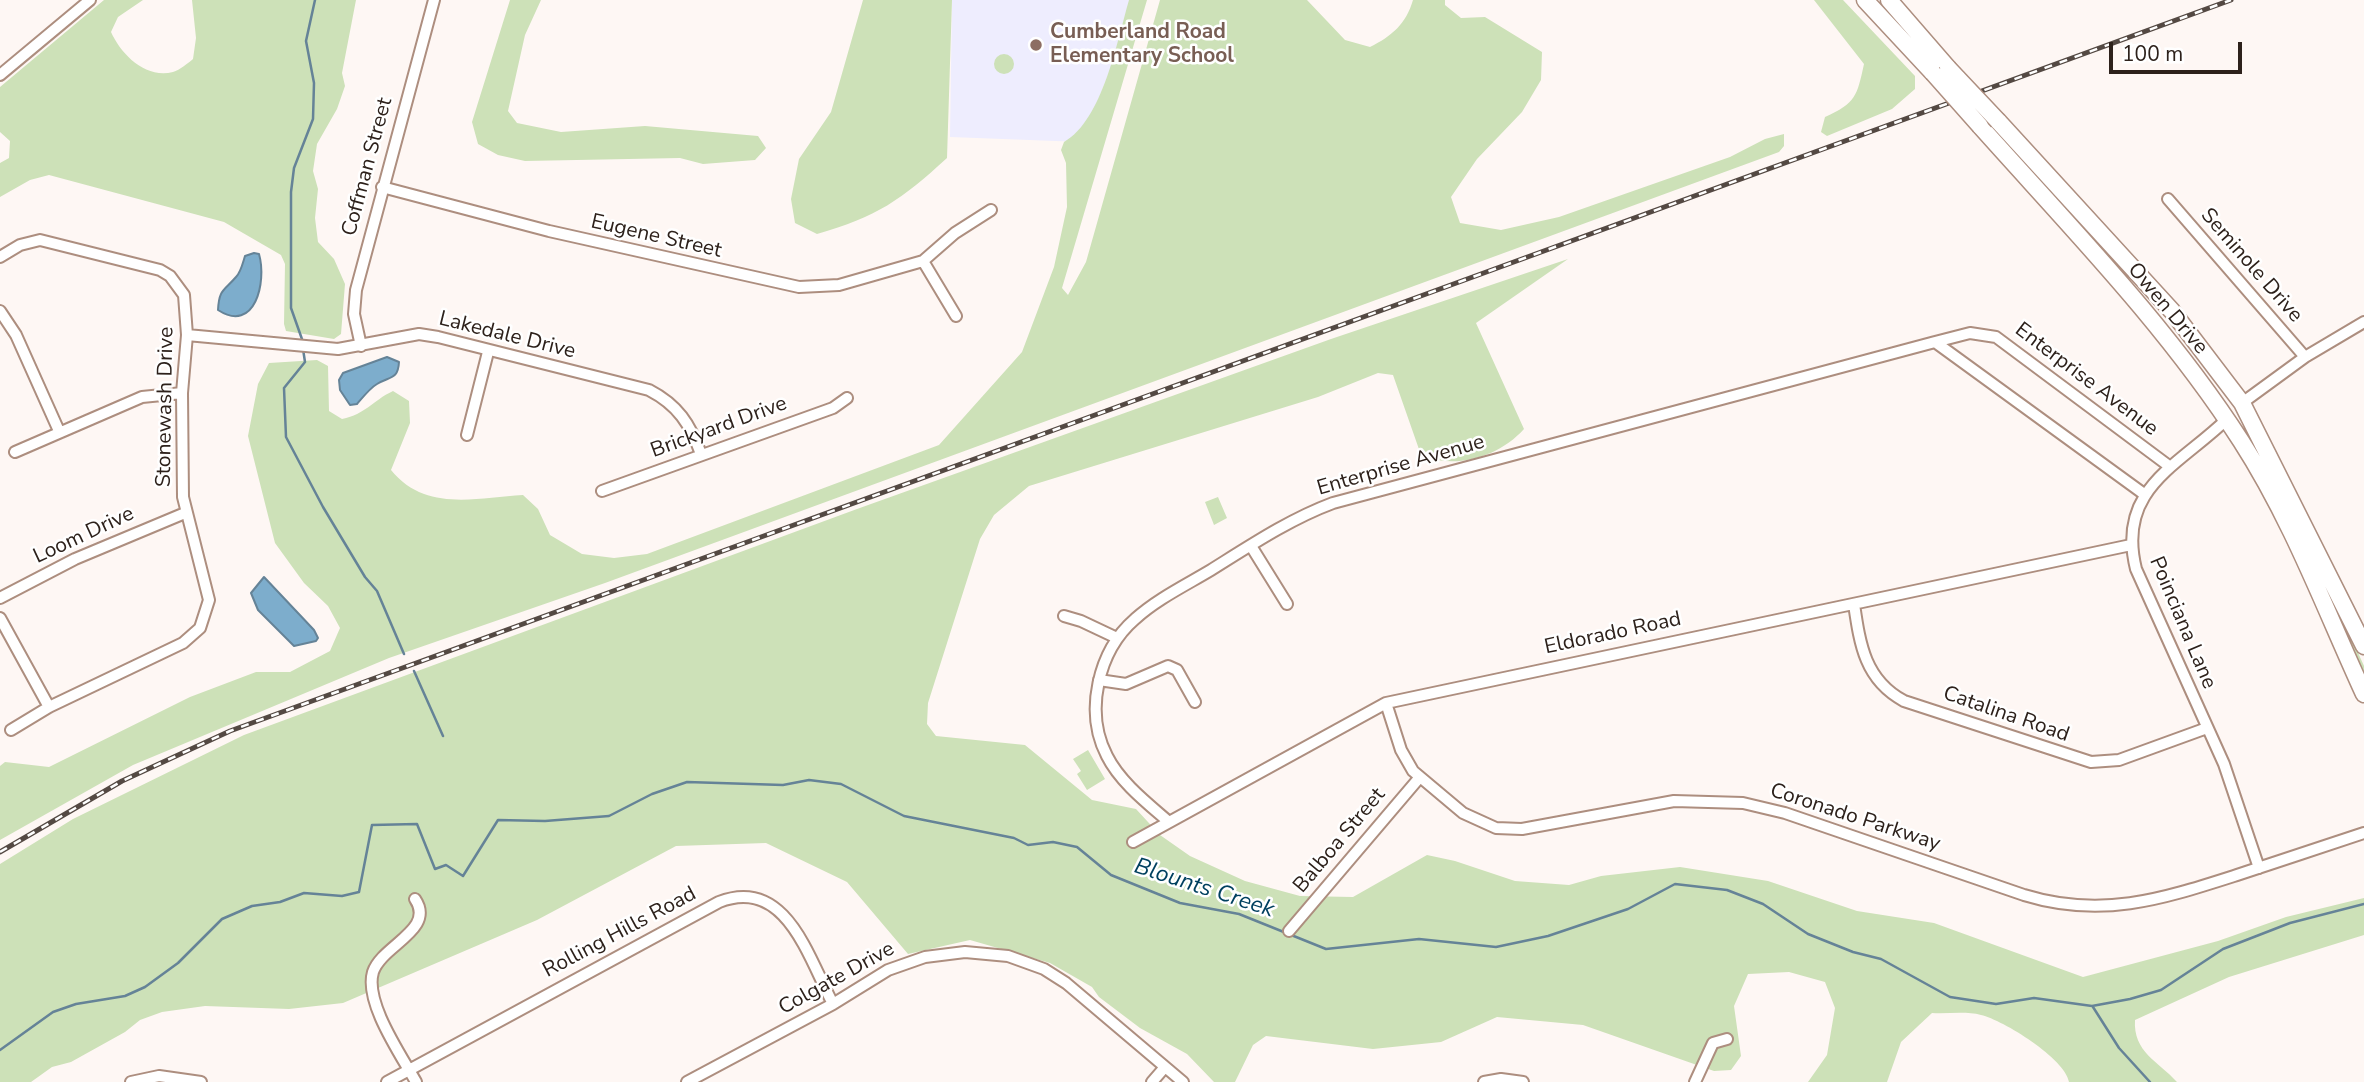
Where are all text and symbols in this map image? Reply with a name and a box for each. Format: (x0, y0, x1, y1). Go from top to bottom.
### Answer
place label: Cumberland Road Elementary School (1050, 20, 1234, 70)
scale bar (2112, 28, 2245, 72)
marker: Cumberland Road Elementary School (1028, 37, 1044, 53)
text: 100 m (2122, 40, 2183, 68)
street label: Coffman Street (337, 95, 399, 239)
street label: Seminole Drive (2195, 204, 2307, 328)
street label: Eugene Street (588, 210, 724, 264)
street label: Owen Drive (2121, 258, 2213, 360)
street label: Lakedale Drive (436, 307, 578, 365)
street label: Enterprise Avenue (2009, 318, 2163, 442)
street label: Stonewash Drive (152, 327, 180, 487)
street label: Brickyard Drive (647, 392, 791, 464)
street label: Enterprise Avenue (1314, 430, 1488, 502)
street label: Loom Drive (30, 502, 138, 570)
street label: Poinciana Lane (2143, 553, 2221, 693)
street label: Eldorado Road (1542, 607, 1684, 661)
street label: Catalina Road (1940, 682, 2072, 748)
street label: Coronado Parkway (1767, 779, 1943, 857)
street label: Balboa Street (1289, 783, 1391, 899)
water label: Blounts Creek (1131, 853, 1277, 925)
street label: Rolling Hills Road (539, 882, 701, 984)
street label: Colgate Drive (775, 937, 899, 1021)

